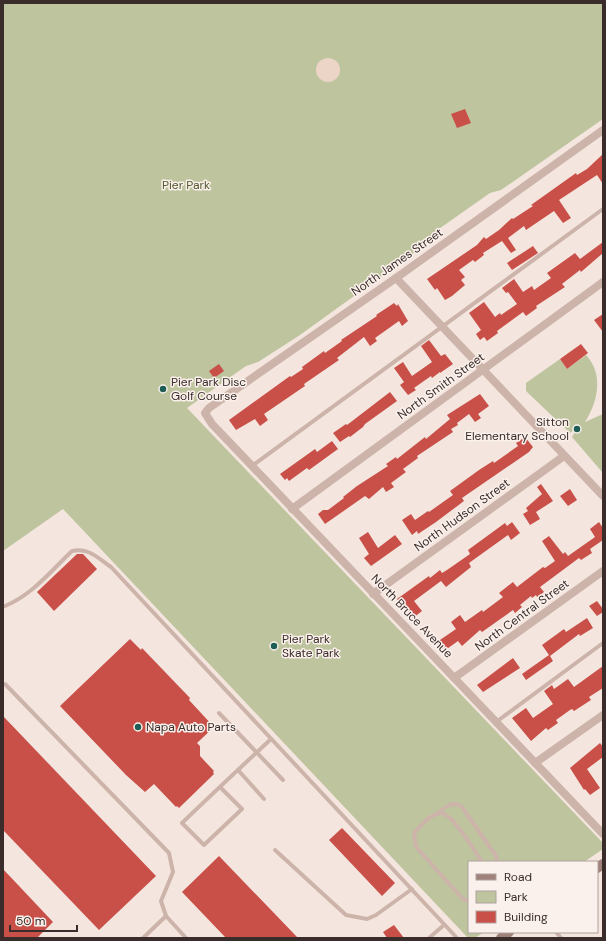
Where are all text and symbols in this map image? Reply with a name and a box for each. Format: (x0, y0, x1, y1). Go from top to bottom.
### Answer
park label: Pier Park (162, 177, 210, 193)
street label: North James Street (348, 224, 446, 300)
street label: North Smith Street (394, 349, 488, 423)
place label: Pier Park Disc Golf Course (171, 374, 246, 404)
marker: Pier Park Disc Golf Course (158, 384, 168, 394)
place label: Sitton Elementary School (465, 414, 569, 444)
marker: Sitton Elementary School (572, 424, 582, 434)
street label: North Hudson Street (411, 475, 513, 555)
street label: North Bruce Avenue (368, 571, 456, 662)
street label: North Central Street (472, 575, 572, 655)
place label: Pier Park Skate Park (282, 631, 340, 661)
marker: Pier Park Skate Park (269, 641, 279, 651)
place label: Napa Auto Parts (146, 719, 236, 735)
marker: Napa Auto Parts (133, 722, 143, 732)
legend (468, 861, 598, 933)
text: Road (504, 869, 532, 885)
text: Park (504, 889, 528, 905)
scale bar (10, 907, 77, 933)
text: Building (504, 909, 548, 925)
text: 50 m (16, 913, 45, 929)

